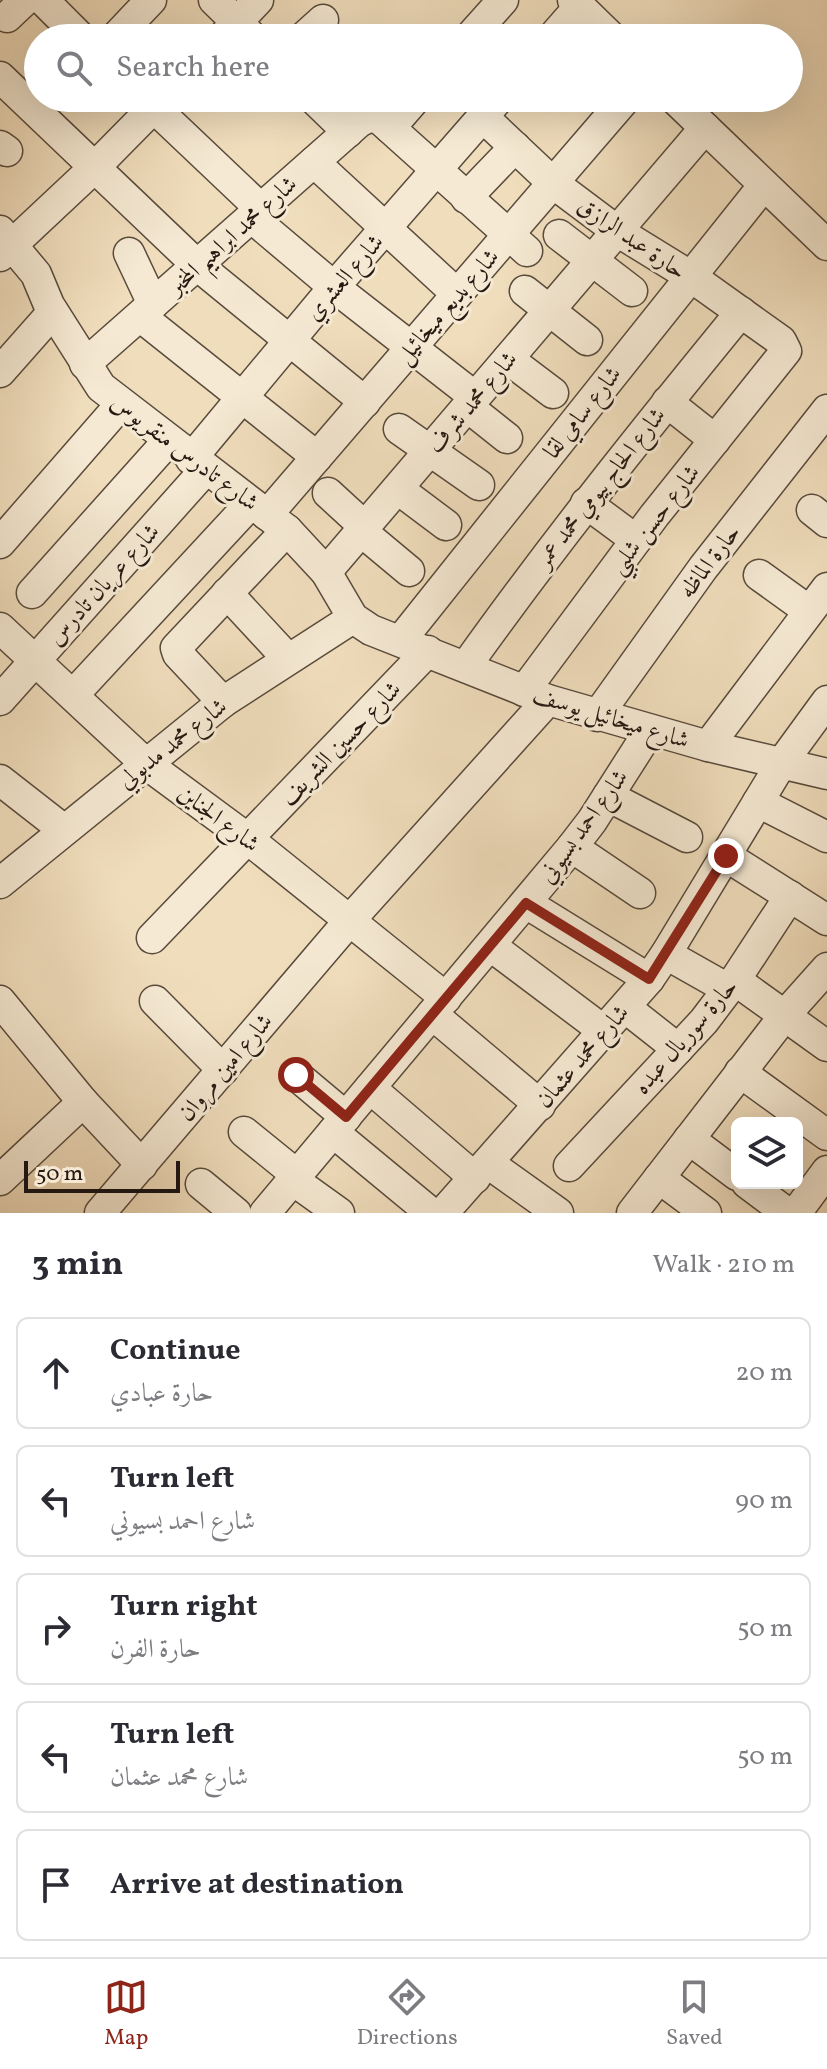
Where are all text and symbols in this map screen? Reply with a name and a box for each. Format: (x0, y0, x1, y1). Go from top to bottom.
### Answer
search box (24, 24, 803, 112)
icon: search (52, 46, 96, 90)
text: Search here (116, 47, 270, 89)
street label: شارع محمد ابراهيم المخبر (159, 169, 309, 310)
street label: حارة عبد الرازق (569, 191, 692, 289)
street label: شارع العشري (298, 227, 394, 330)
street label: شارع بديع ميخائيل (389, 242, 511, 375)
street label: شارع محمد شرف (420, 344, 528, 463)
street label: شارع سامي لقا (536, 359, 632, 468)
street label: شارع تادرس منقريوس (102, 387, 265, 521)
street label: شارع الحاج بيومي محمد عمر (526, 401, 677, 579)
street label: شارع حسن شلبي (602, 458, 712, 584)
street label: شارع عريان تادرس (40, 517, 169, 655)
street label: حارة الماظه (671, 518, 750, 606)
street label: شارع حسين الشريف (273, 674, 411, 815)
street label: شارع ميخائيل يوسف (528, 679, 693, 760)
street label: شارع محمد مدبولي (111, 691, 236, 799)
street label: شارع احمد بسيوني (531, 763, 639, 892)
street label: شارع الجناين (169, 777, 266, 863)
route end (708, 838, 744, 874)
street label: حارة سوريال عبده (626, 972, 747, 1103)
street label: شارع محمد عثمان (529, 998, 639, 1117)
street label: شارع امين مروان (171, 1007, 283, 1131)
route start (278, 1057, 314, 1093)
map controls (731, 1117, 803, 1189)
button: layers (731, 1117, 803, 1189)
scale bar (24, 1157, 180, 1193)
text: 50 m (36, 1159, 83, 1190)
text: 3 min (32, 1242, 123, 1289)
text: Walk · 210 m (652, 1247, 795, 1283)
text: Continue (110, 1330, 241, 1372)
icon: ahead (34, 1351, 78, 1395)
text: 20 m (735, 1355, 793, 1391)
text: حارة عبادي (110, 1376, 213, 1412)
text: Turn left (110, 1458, 234, 1500)
icon: left (34, 1479, 78, 1523)
text: 90 m (735, 1483, 793, 1519)
text: شارع احمد بسيوني (110, 1504, 255, 1540)
text: Turn right (110, 1586, 258, 1628)
icon: right (34, 1607, 78, 1651)
text: 50 m (737, 1611, 793, 1647)
text: حارة الفرن (110, 1632, 201, 1668)
text: Turn left (110, 1714, 234, 1756)
icon: left (34, 1735, 78, 1779)
text: 50 m (737, 1739, 793, 1775)
text: شارع محمد عثمان (110, 1760, 248, 1796)
icon: arrive (34, 1863, 78, 1907)
text: Arrive at destination (110, 1864, 404, 1906)
tab: Map (104, 1975, 148, 2054)
tab: Directions (357, 1975, 458, 2054)
tab: Saved (666, 1975, 723, 2054)

